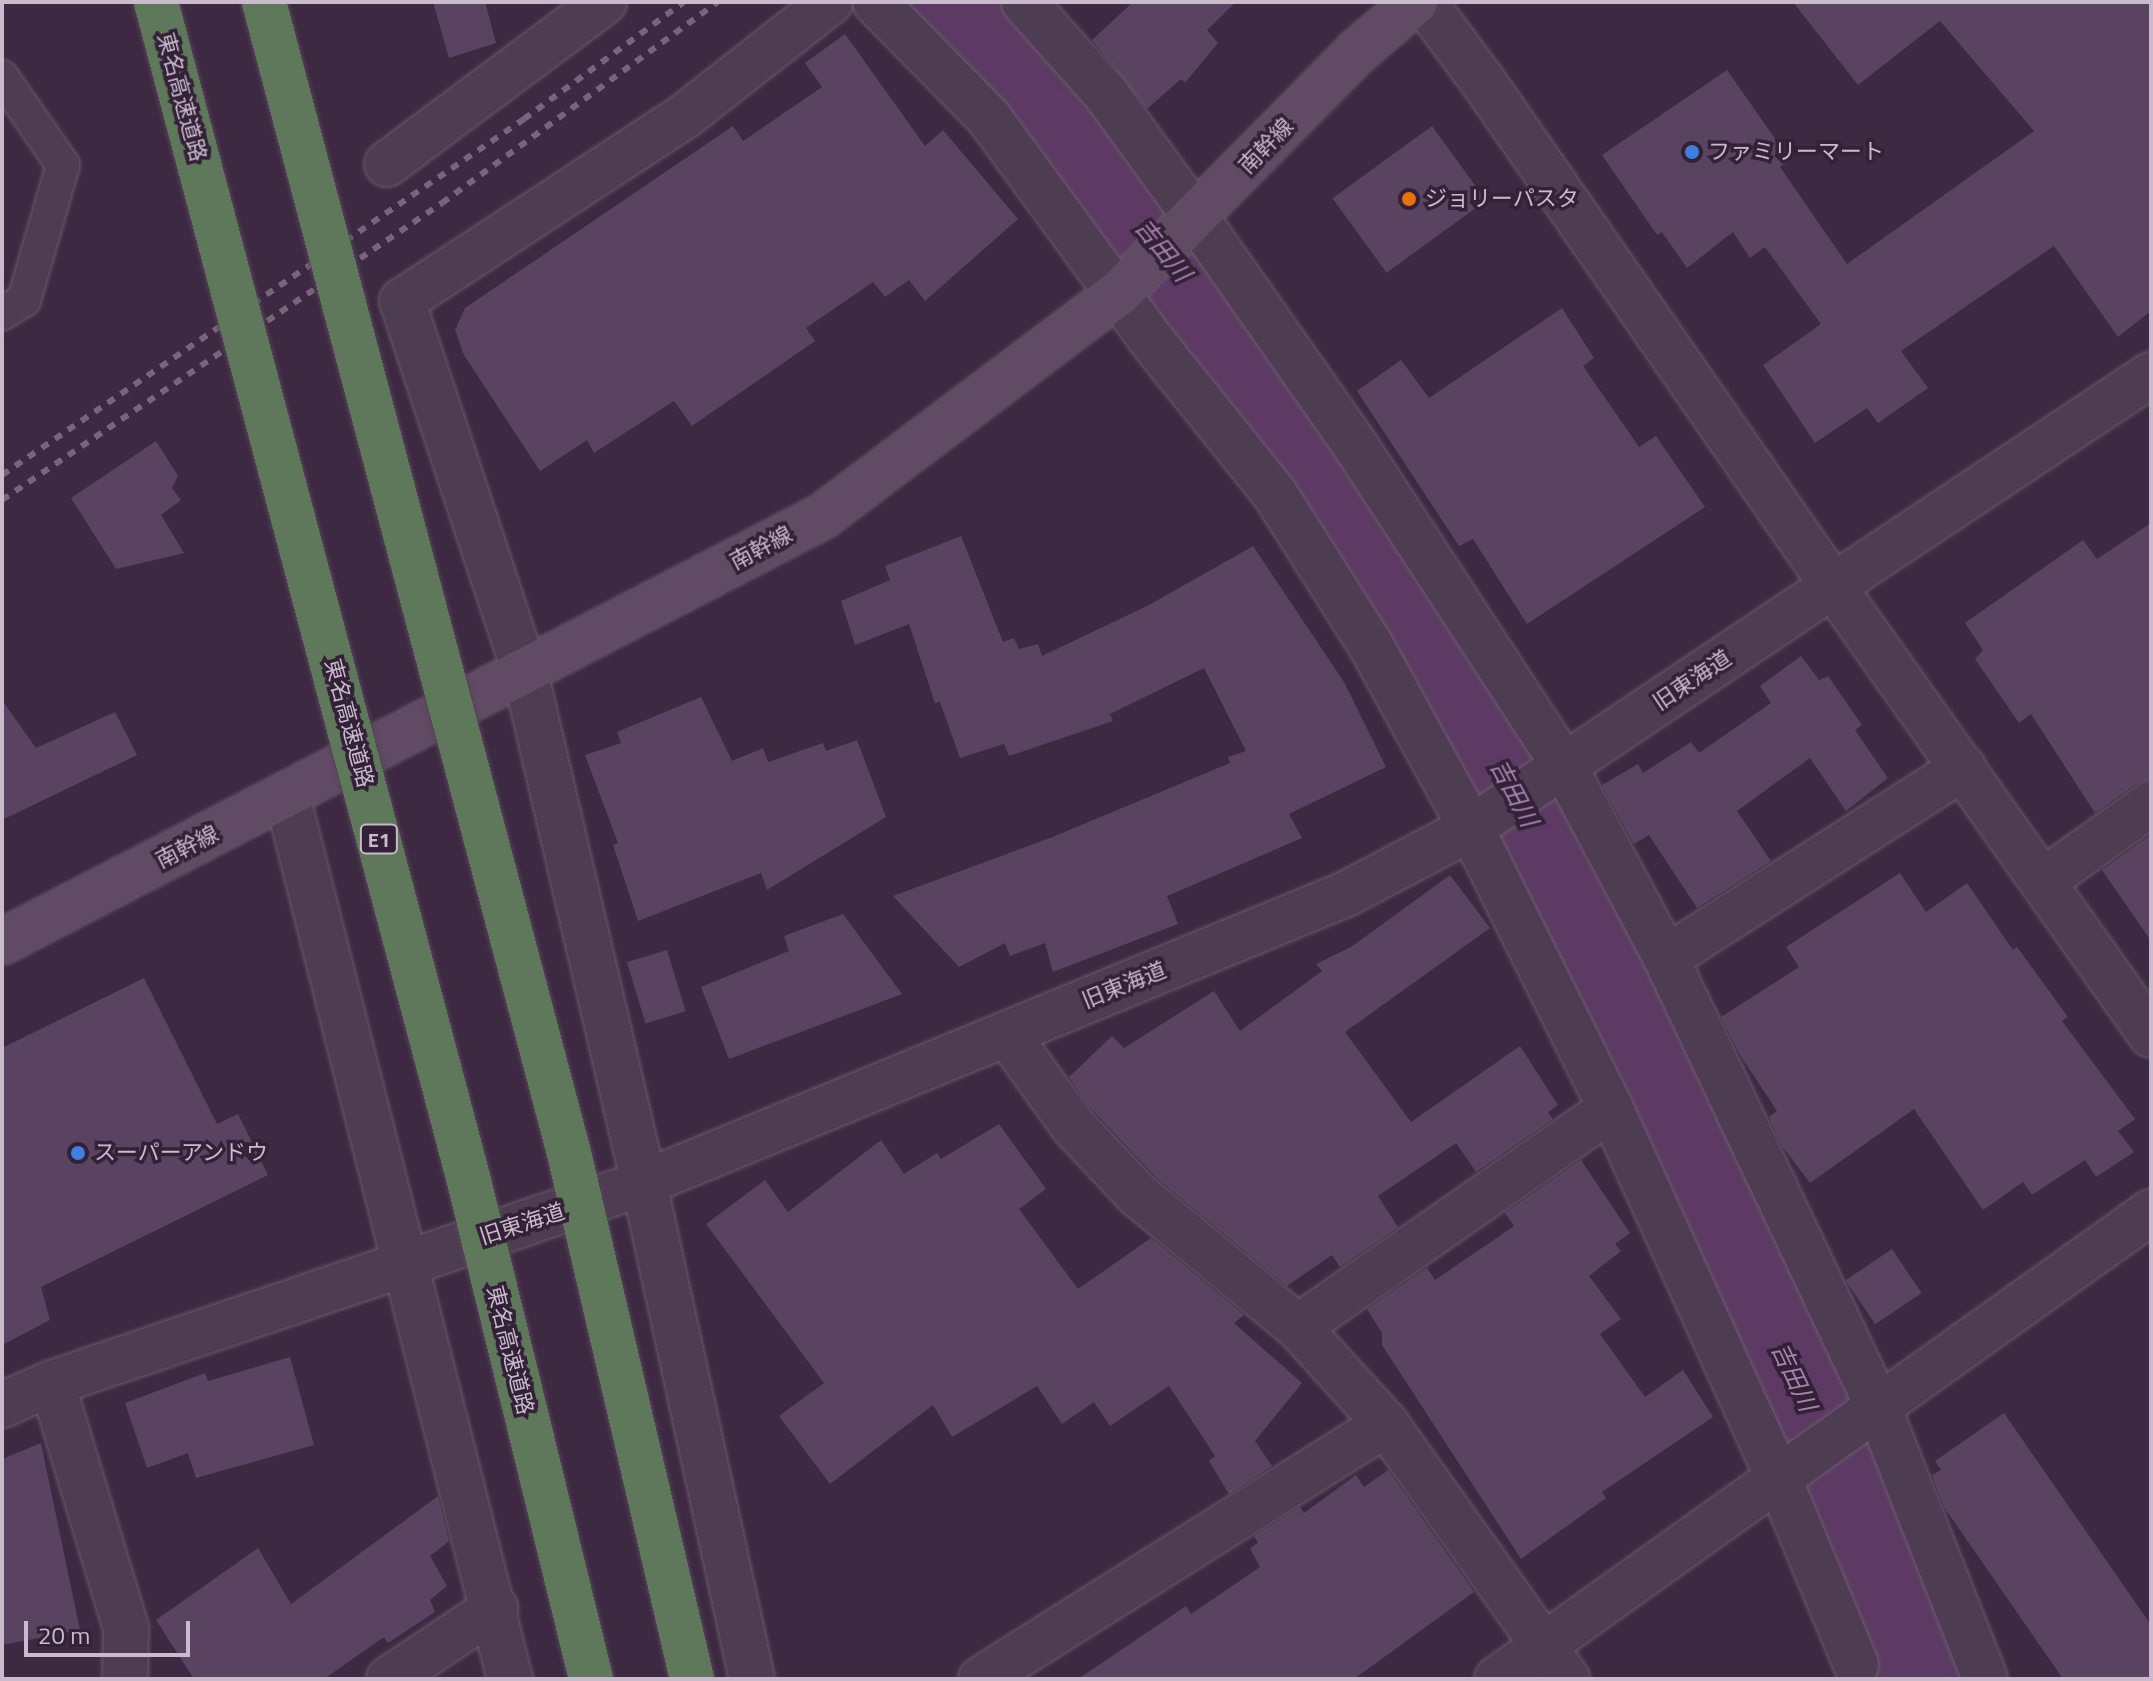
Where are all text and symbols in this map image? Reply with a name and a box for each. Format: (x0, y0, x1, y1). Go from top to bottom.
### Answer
street label: 東名高速道路 (152, 30, 212, 164)
street label: 南幹線 (1234, 113, 1298, 179)
place label: ファミリーマート (1708, 139, 1884, 165)
marker: ファミリーマート (1683, 143, 1701, 161)
place label: ジョリーパスタ (1425, 186, 1579, 212)
marker: ジョリーパスタ (1400, 190, 1418, 208)
water label: 吉田川 (1129, 213, 1197, 287)
street label: 南幹線 (726, 521, 796, 575)
street label: 旧東海道 (1648, 644, 1736, 716)
street label: 東名高速道路 (319, 656, 379, 790)
water label: 吉田川 (1484, 754, 1544, 832)
street label: 南幹線 (152, 820, 222, 874)
road number: E1 (359, 823, 399, 855)
street label: 旧東海道 (1078, 956, 1170, 1014)
place label: スーパーアンドウ (94, 1140, 270, 1166)
marker: スーパーアンドウ (69, 1144, 87, 1162)
street label: 旧東海道 (476, 1198, 568, 1250)
street label: 東名高速道路 (481, 1283, 539, 1417)
water label: 吉田川 (1766, 1338, 1822, 1416)
scale bar (28, 1605, 194, 1655)
text: 20 m (38, 1617, 90, 1653)

